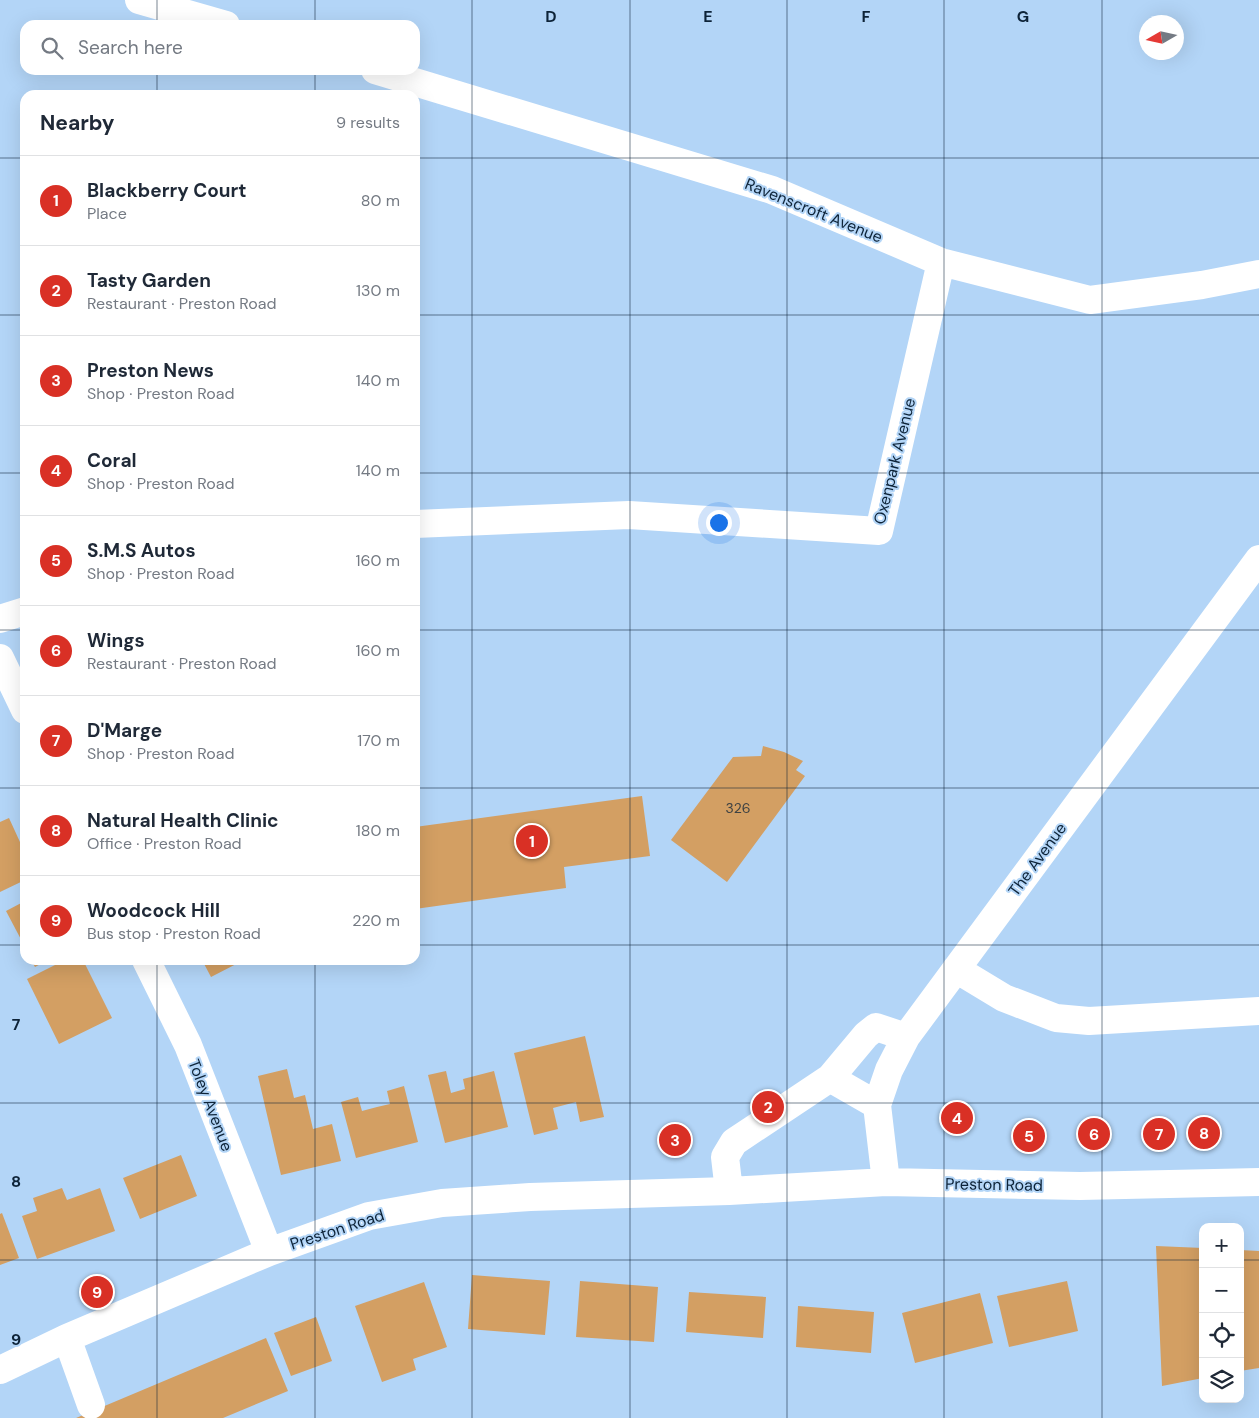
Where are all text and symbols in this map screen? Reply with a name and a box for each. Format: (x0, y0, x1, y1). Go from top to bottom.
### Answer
text: D (545, 6, 557, 27)
text: E (703, 6, 713, 27)
text: F (862, 6, 871, 27)
text: G (1017, 6, 1029, 27)
north arrow (1139, 15, 1184, 60)
search box (20, 20, 420, 75)
icon: search (38, 34, 66, 62)
text: Search here (78, 35, 183, 60)
text: Nearby (40, 109, 114, 137)
text: 9 results (336, 112, 400, 133)
street label: Ravenscroft Avenue (742, 173, 886, 248)
text: Blackberry Court (87, 178, 247, 203)
text: 1 (53, 190, 59, 211)
text: 80 m (361, 190, 400, 211)
text: Place (87, 203, 127, 224)
text: Tasty Garden (87, 268, 211, 293)
text: 2 (51, 280, 61, 301)
text: 130 m (356, 280, 400, 301)
text: Restaurant · Preston Road (87, 293, 277, 314)
text: Preston News (87, 358, 214, 383)
text: 3 (51, 370, 61, 391)
text: 140 m (356, 370, 400, 391)
text: Shop · Preston Road (87, 383, 235, 404)
street label: Oxenpark Avenue (869, 396, 920, 527)
text: Coral (87, 448, 137, 473)
text: 4 (51, 460, 61, 481)
text: 140 m (356, 460, 400, 481)
text: Shop · Preston Road (87, 473, 235, 494)
your location (706, 510, 732, 536)
text: S.M.S Autos (87, 538, 196, 563)
text: 5 (51, 550, 61, 571)
text: 160 m (356, 550, 400, 571)
text: Shop · Preston Road (87, 563, 235, 584)
text: Wings (87, 628, 145, 653)
text: 6 (51, 640, 61, 661)
text: 160 m (356, 640, 400, 661)
text: Restaurant · Preston Road (87, 653, 277, 674)
text: D'Marge (87, 718, 162, 743)
text: 7 (52, 730, 60, 751)
text: 170 m (357, 730, 400, 751)
text: Shop · Preston Road (87, 743, 235, 764)
house number: 326 (725, 799, 751, 817)
text: Natural Health Clinic (87, 808, 279, 833)
street label: The Avenue (1004, 818, 1071, 900)
text: 8 (51, 820, 61, 841)
text: 180 m (356, 820, 400, 841)
pin: 1 (516, 822, 548, 860)
text: Office · Preston Road (87, 833, 242, 854)
text: Woodcock Hill (87, 898, 220, 923)
text: 9 (51, 910, 61, 931)
text: 220 m (352, 910, 400, 931)
text: Bus stop · Preston Road (87, 923, 261, 944)
text: 7 (12, 1014, 21, 1035)
street label: Toley Avenue (183, 1056, 238, 1154)
pin: 2 (752, 1088, 784, 1126)
pin: 4 (941, 1099, 973, 1137)
pin: 8 (1188, 1114, 1220, 1152)
pin: 6 (1078, 1115, 1110, 1153)
pin: 7 (1143, 1115, 1175, 1153)
pin: 5 (1013, 1117, 1045, 1155)
pin: 3 (659, 1121, 691, 1159)
text: 8 (11, 1171, 21, 1192)
street label: Preston Road (945, 1173, 1043, 1196)
street label: Preston Road (287, 1204, 387, 1255)
map controls (1199, 1223, 1244, 1403)
button: + (1199, 1223, 1244, 1268)
button: − (1199, 1268, 1244, 1313)
pin: 9 (81, 1273, 113, 1311)
button: locate (1199, 1313, 1244, 1358)
text: 9 (11, 1329, 21, 1350)
button: layers (1199, 1358, 1244, 1403)

